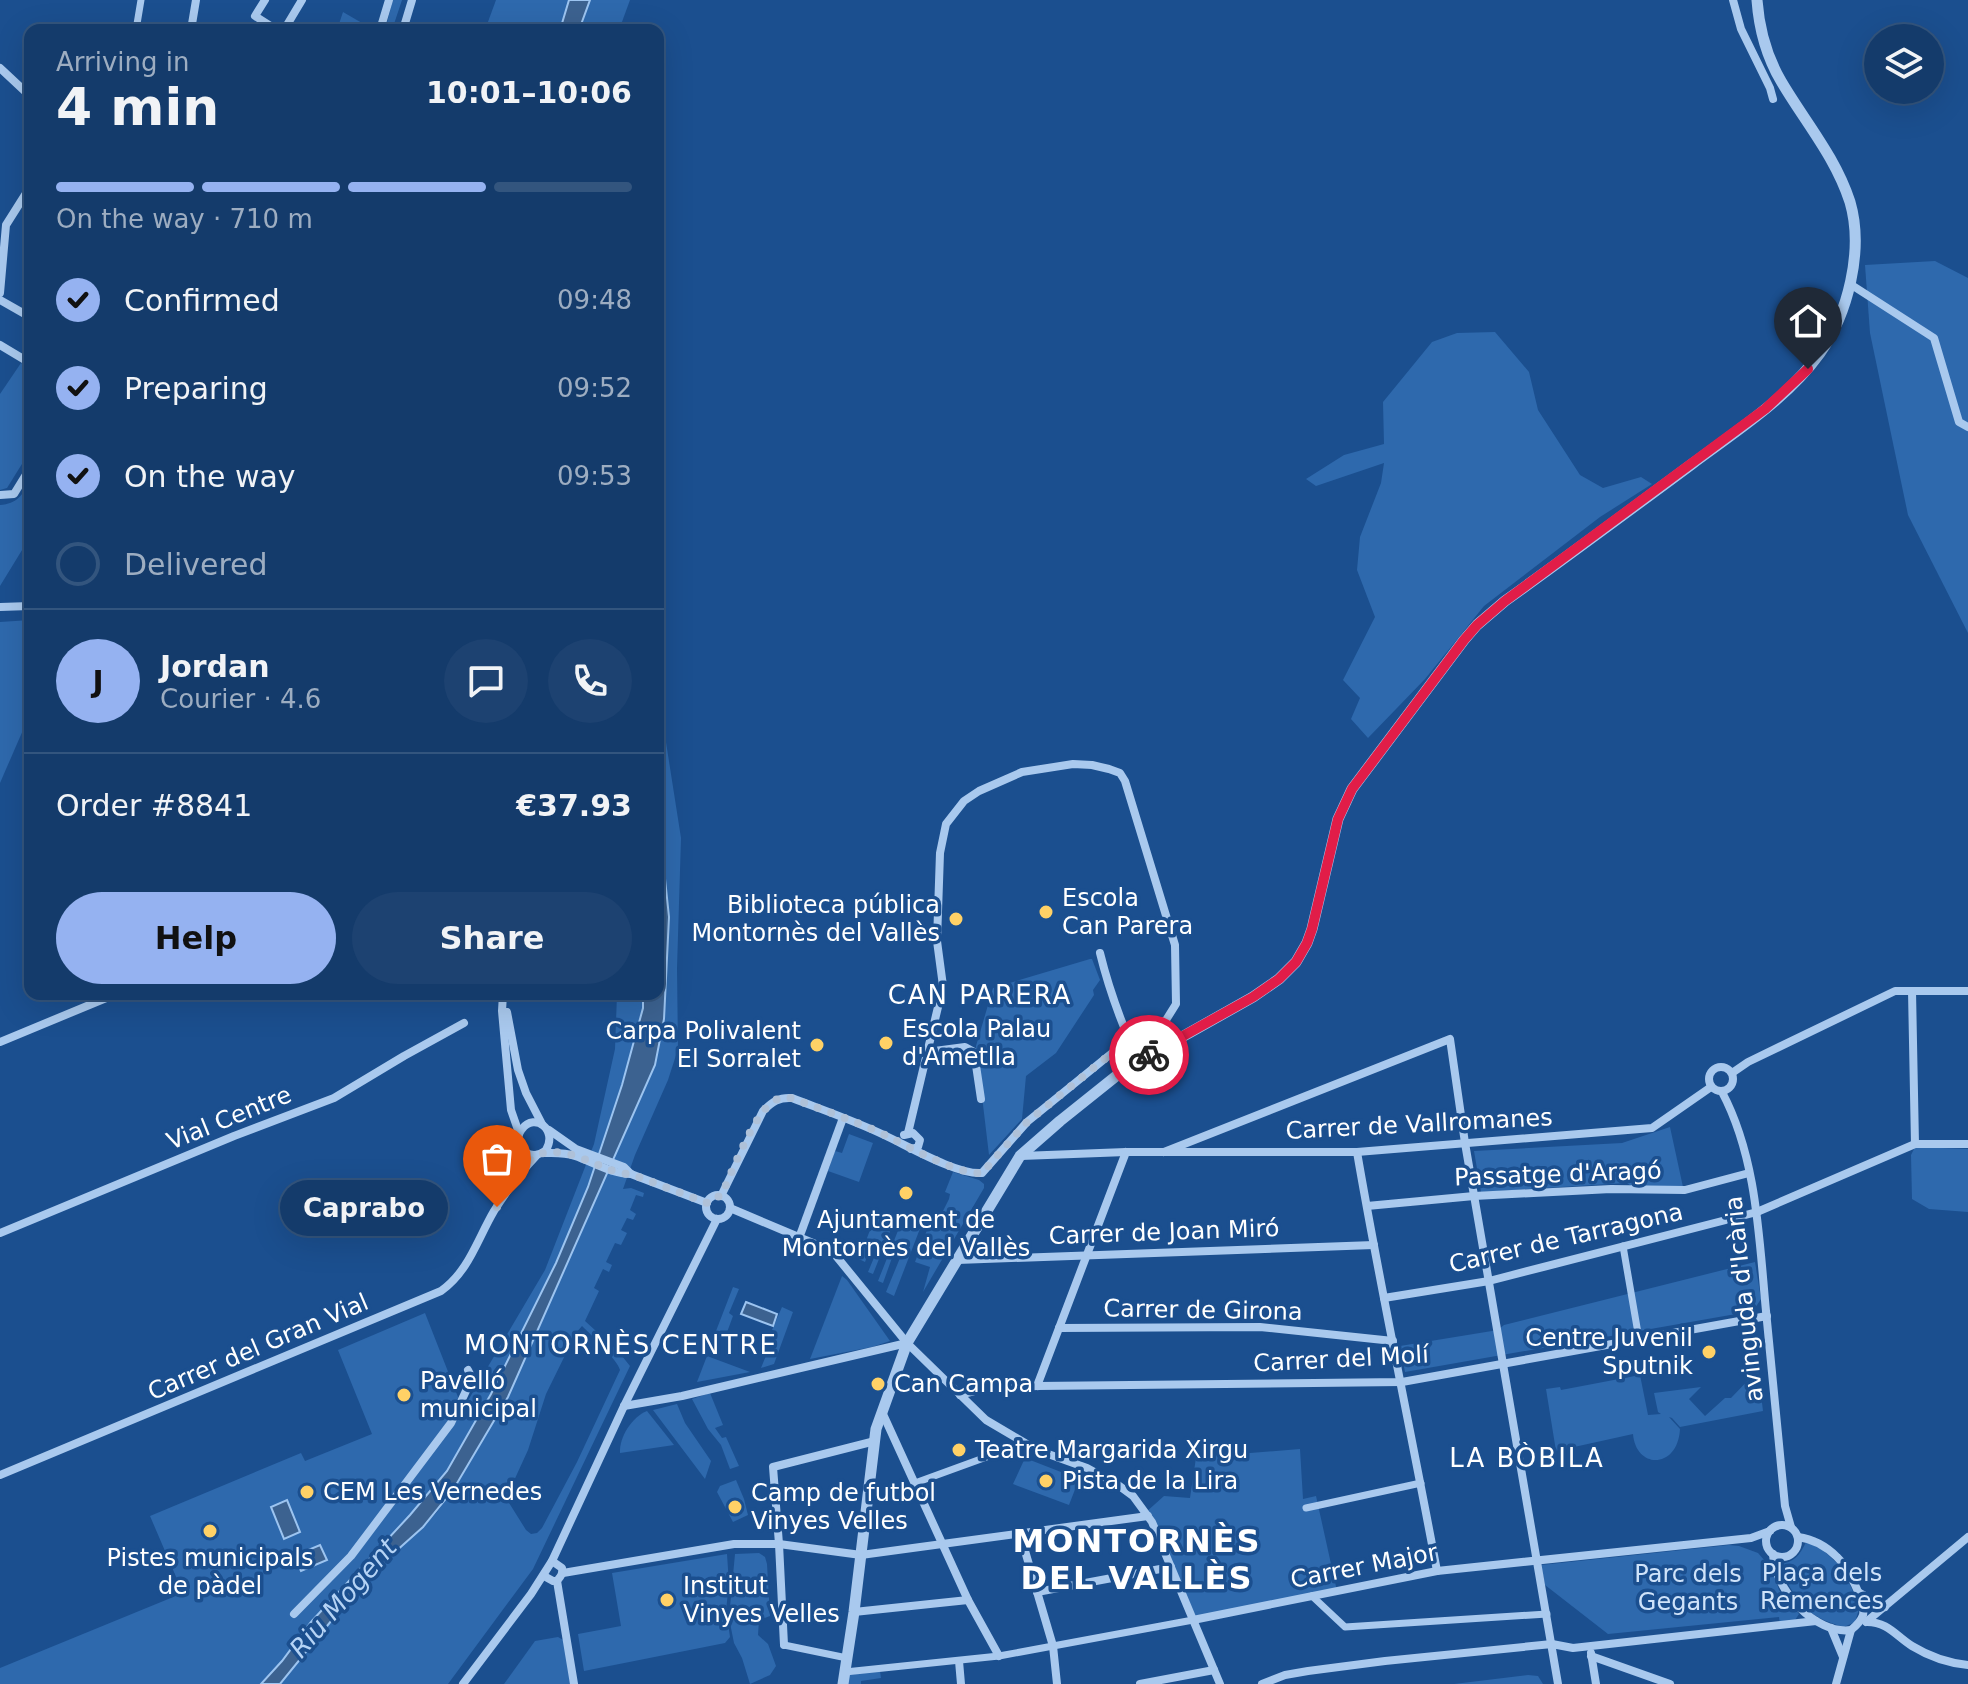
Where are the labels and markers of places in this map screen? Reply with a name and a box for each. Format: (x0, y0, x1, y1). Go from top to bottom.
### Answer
pin (1774, 287, 1842, 369)
place label: Escola Can Parera (1062, 884, 1193, 940)
place label: Biblioteca pública Montornès del Vallès (692, 891, 940, 947)
marker: Escola Can Parera (1037, 903, 1055, 921)
marker: Biblioteca pública Montornès del Vallès (947, 910, 965, 928)
place label: Escola Palau d'Ametlla (902, 1015, 1051, 1071)
place label: Carpa Polivalent El Sorralet (605, 1017, 801, 1073)
marker: Escola Palau d'Ametlla (877, 1034, 895, 1052)
marker: Carpa Polivalent El Sorralet (808, 1036, 826, 1054)
pin (463, 1125, 531, 1207)
callout: Caprabo (281, 1179, 449, 1235)
marker: Ajuntament de Montornès del Vallès (897, 1184, 915, 1202)
place label: Ajuntament de Montornès del Vallès (782, 1206, 1030, 1262)
place label: Centre Juvenil Sputnik (1525, 1324, 1693, 1380)
marker: Centre Juvenil Sputnik (1700, 1343, 1718, 1361)
place label: Pavelló municipal (420, 1367, 537, 1423)
place label: Can Campa (894, 1370, 1033, 1398)
marker: Can Campa (869, 1375, 887, 1393)
marker: Pavelló municipal (395, 1386, 413, 1404)
place label: Teatre Margarida Xirgu (974, 1436, 1248, 1464)
marker: Teatre Margarida Xirgu (950, 1441, 968, 1459)
place label: Pista de la Lira (1062, 1467, 1238, 1495)
marker: Pista de la Lira (1037, 1472, 1055, 1490)
place label: CEM Les Vernedes (323, 1478, 542, 1506)
place label: Camp de futbol Vinyes Velles (751, 1479, 936, 1535)
marker: CEM Les Vernedes (298, 1483, 316, 1501)
marker: Camp de futbol Vinyes Velles (726, 1498, 744, 1516)
marker: Pistes municipals de pàdel (201, 1522, 219, 1540)
place label: Pistes municipals de pàdel (107, 1544, 313, 1600)
place label: Institut Vinyes Velles (683, 1572, 840, 1628)
marker: Institut Vinyes Velles (658, 1591, 676, 1609)

